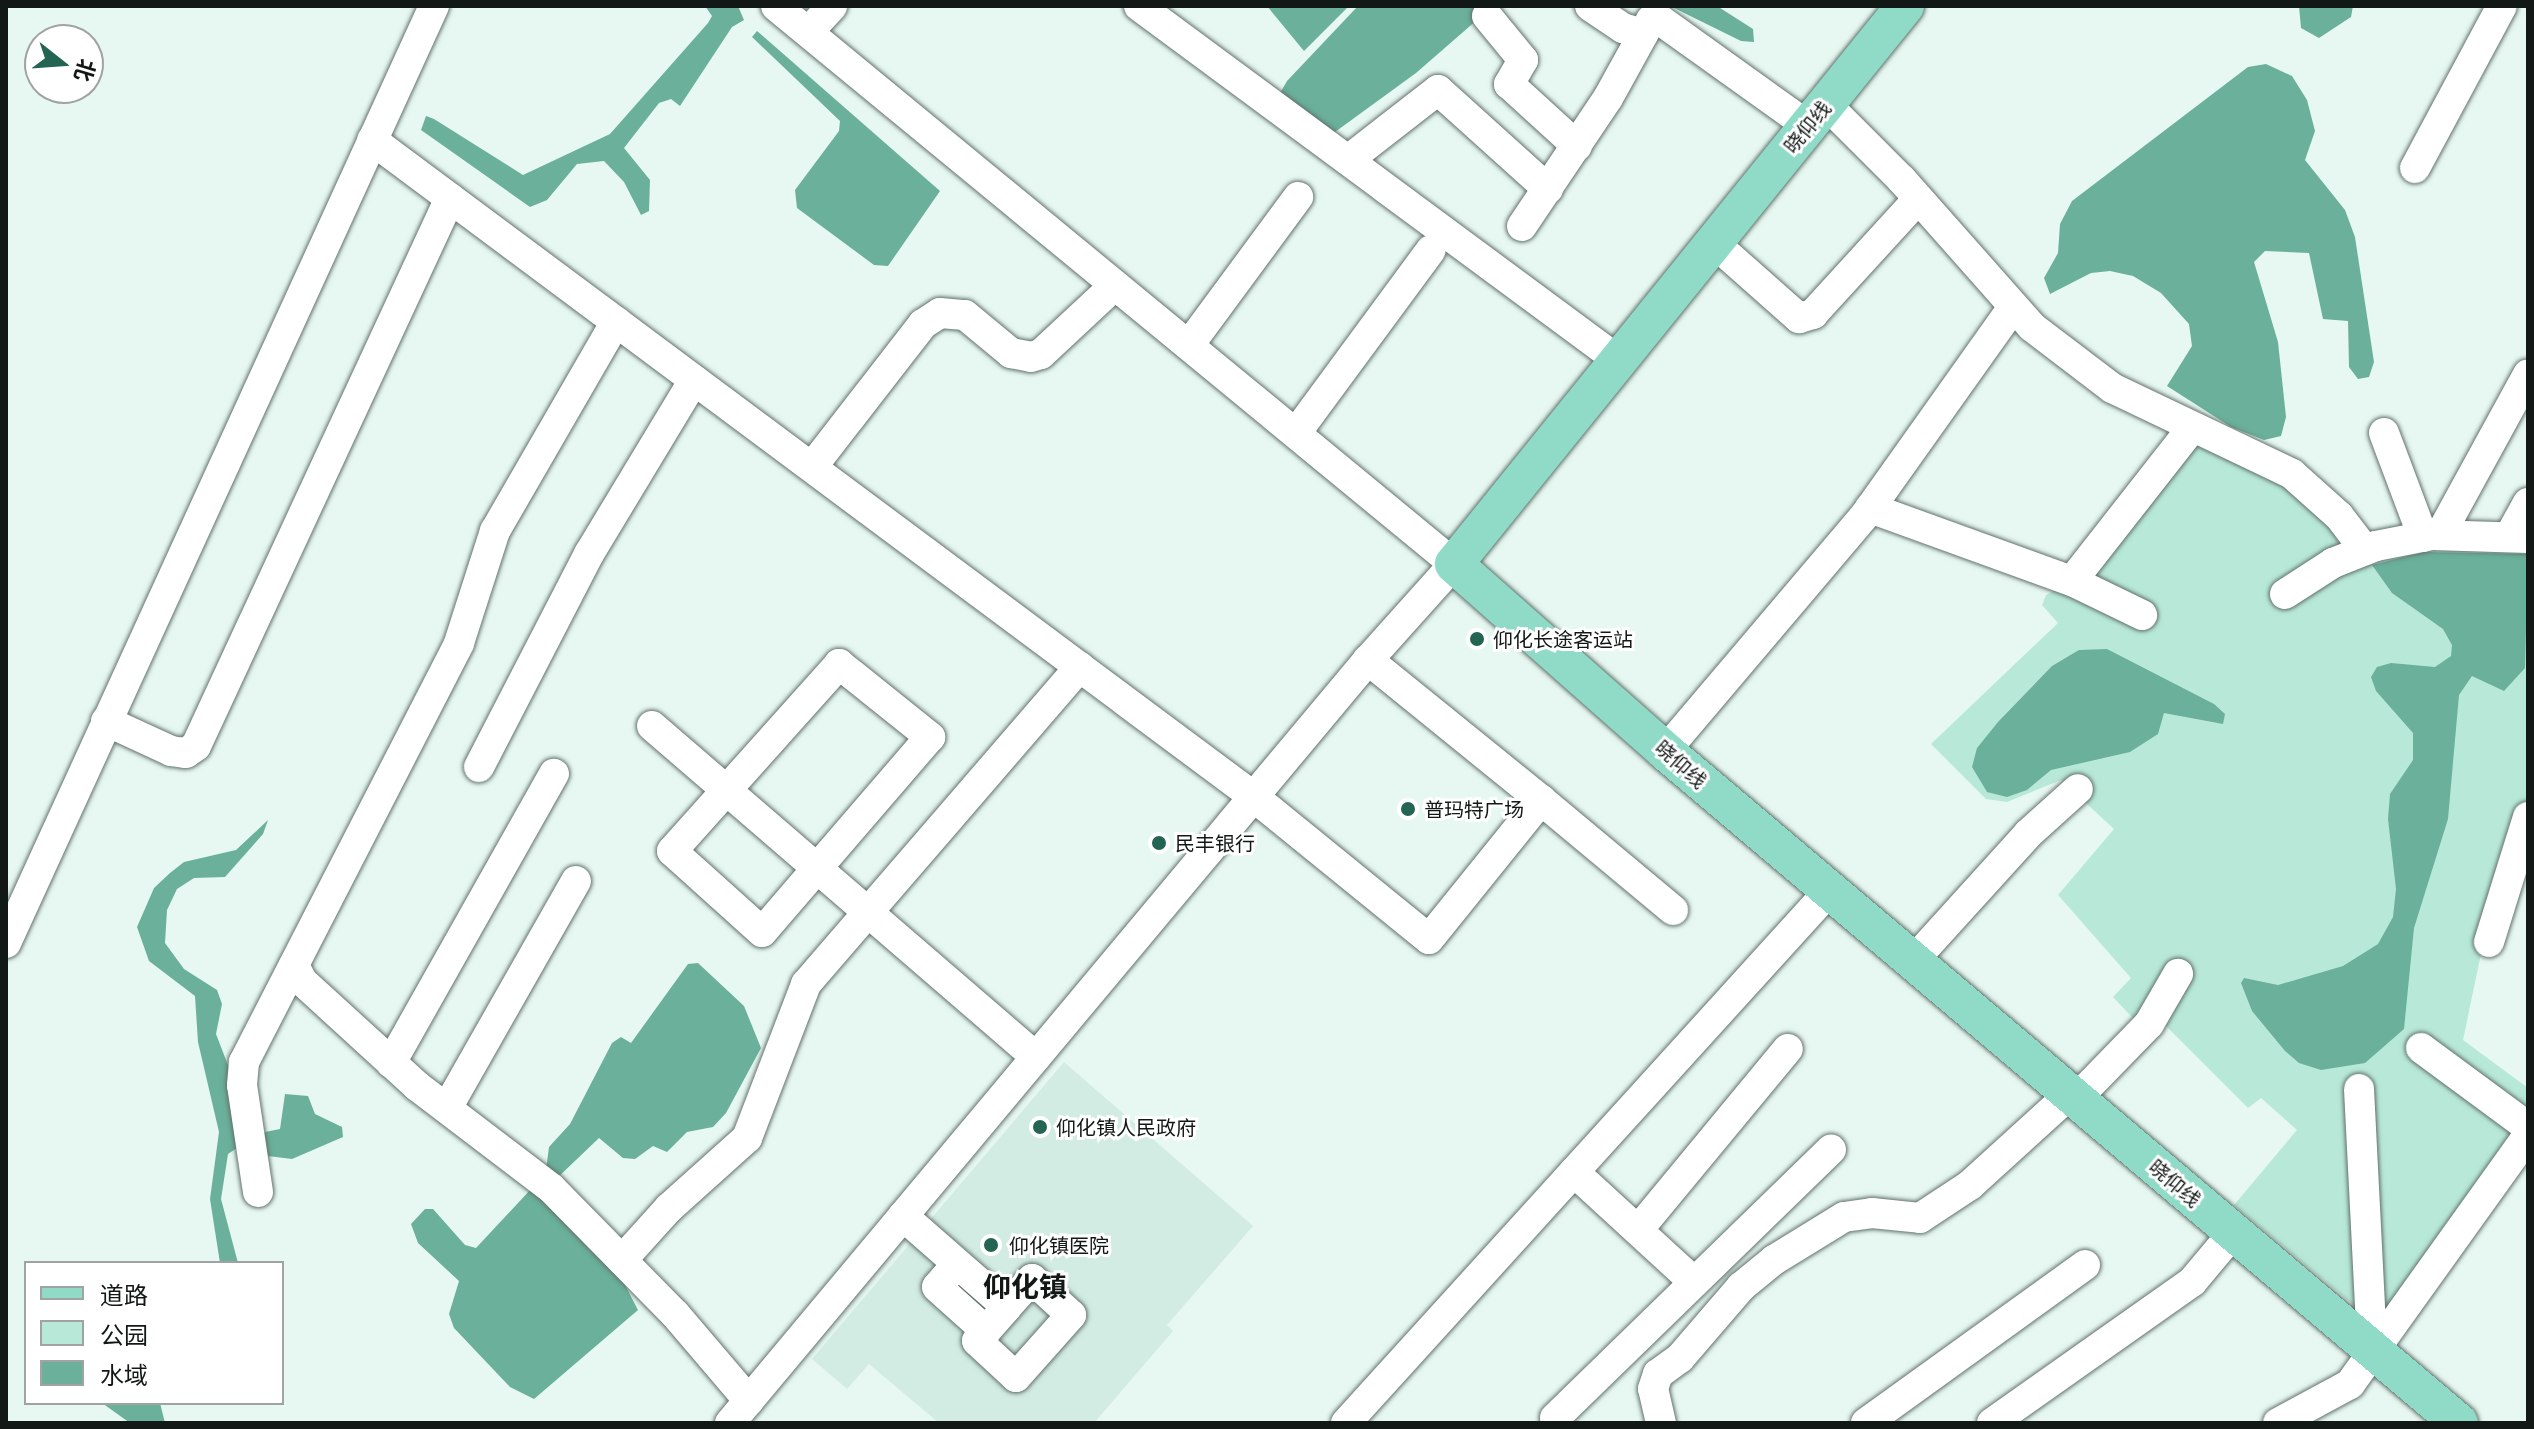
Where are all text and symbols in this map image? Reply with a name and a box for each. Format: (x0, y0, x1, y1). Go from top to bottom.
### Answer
north arrow (24, 24, 104, 104)
text: 北 (68, 56, 102, 85)
street label: 晓仰线 (1779, 96, 1835, 158)
place label: 仰化长途客运站 (1493, 627, 1633, 651)
marker: 仰化长途客运站 (1468, 630, 1486, 648)
street label: 晓仰线 (1650, 735, 1712, 793)
place label: 普玛特广场 (1424, 797, 1524, 821)
marker: 普玛特广场 (1399, 800, 1417, 818)
place label: 民丰银行 (1175, 831, 1255, 855)
marker: 民丰银行 (1150, 834, 1168, 852)
place label: 仰化镇人民政府 (1056, 1115, 1196, 1139)
marker: 仰化镇人民政府 (1031, 1118, 1049, 1136)
street label: 晓仰线 (2144, 1155, 2206, 1211)
place label: 仰化镇医院 (1009, 1233, 1109, 1257)
marker: 仰化镇医院 (980, 1234, 1002, 1256)
legend (24, 1261, 284, 1405)
district label: 仰化镇 (983, 1270, 1067, 1304)
text: 道路 (100, 1280, 148, 1310)
text: 公园 (100, 1320, 148, 1350)
text: 水域 (100, 1360, 148, 1390)

